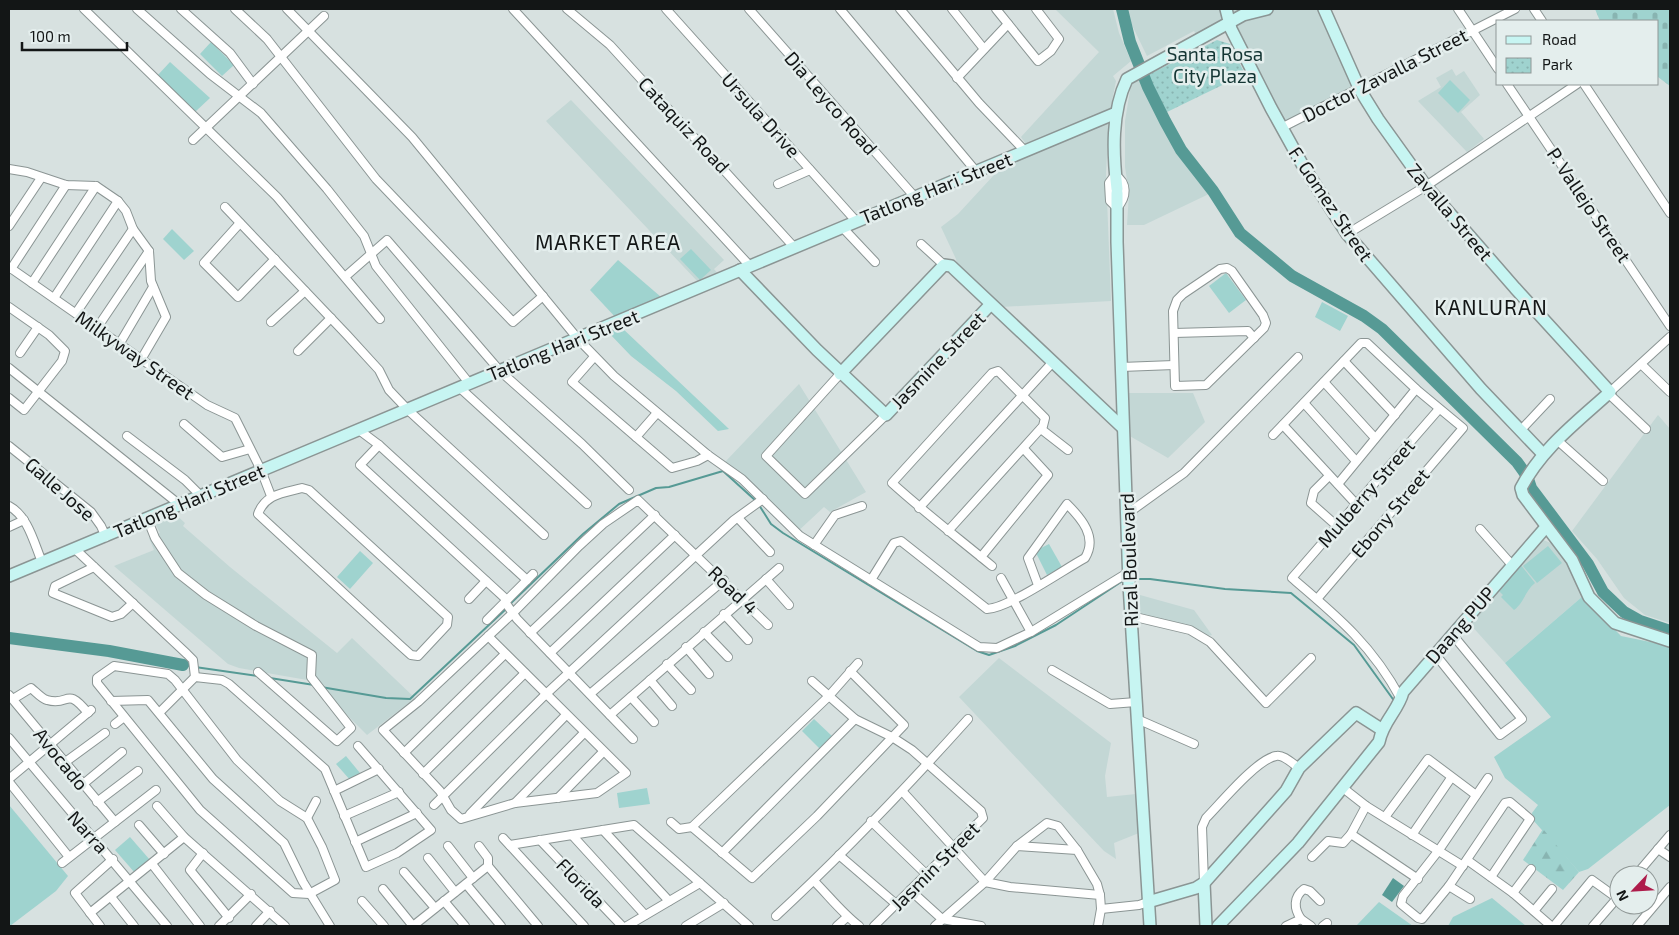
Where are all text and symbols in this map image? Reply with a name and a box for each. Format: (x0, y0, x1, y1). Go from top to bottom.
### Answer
scale bar (22, 20, 128, 52)
legend (1496, 20, 1659, 85)
street label: Doctor Zavalla Street (1298, 23, 1471, 126)
text: 100 m (30, 27, 71, 45)
text: Road (1542, 30, 1577, 48)
park label: Santa Rosa City Plaza (1167, 42, 1263, 87)
street label: Dia Leyco Road (780, 46, 883, 159)
text: Park (1542, 55, 1573, 73)
street label: Ursula Drive (717, 68, 805, 162)
street label: Cataquiz Road (634, 72, 735, 177)
street label: F. Gomez Street (1285, 142, 1378, 266)
street label: P. Vallejo Street (1543, 143, 1636, 266)
street label: Tatlong Hari Street (857, 147, 1015, 228)
street label: Zavalla Street (1403, 158, 1498, 265)
district label: MARKET AREA (535, 229, 681, 254)
district label: KANLURAN (1434, 294, 1548, 319)
street label: Tatlong Hari Street (484, 304, 642, 385)
street label: Milkyway Street (72, 305, 199, 404)
street label: Jasmine Street (886, 306, 990, 413)
street label: Mulberry Street (1312, 434, 1419, 552)
street label: Galle Jose (21, 452, 100, 525)
street label: Tatlong Hari Street (110, 458, 268, 543)
street label: Ebony Street (1345, 463, 1434, 562)
street label: Rizal Boulevard (1115, 493, 1142, 627)
street label: Road 4 (704, 561, 763, 619)
street label: Daang PUP (1420, 581, 1499, 668)
street label: Avocado (29, 723, 93, 795)
street label: Narra (63, 806, 113, 858)
street label: Jasmin Street (886, 817, 984, 915)
street label: Florida (552, 853, 611, 912)
north arrow (1609, 865, 1659, 915)
text: N (1612, 888, 1632, 904)

